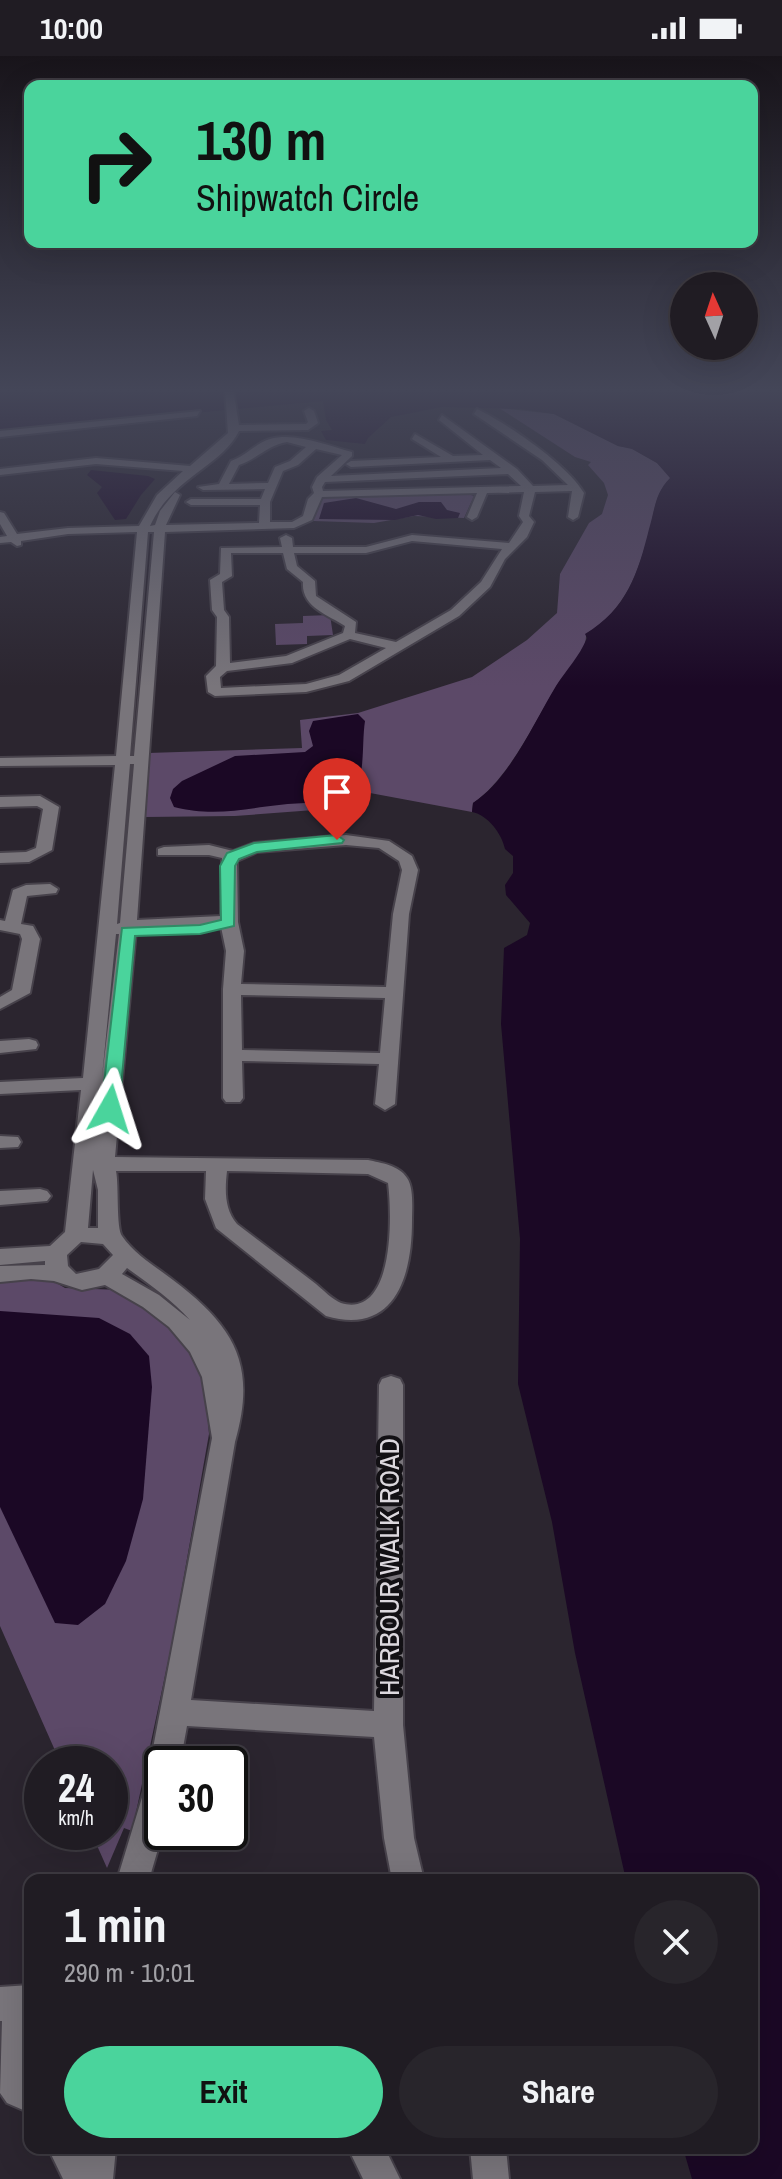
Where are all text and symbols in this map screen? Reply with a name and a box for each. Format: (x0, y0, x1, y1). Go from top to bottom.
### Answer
text: 10:00 (40, 8, 103, 48)
text: 130 m (196, 102, 326, 177)
icon: right (64, 112, 168, 216)
text: Shipwatch Circle (196, 174, 419, 222)
north arrow (670, 272, 758, 360)
map controls (670, 272, 758, 360)
pin (303, 758, 371, 840)
icon: arrive (315, 770, 359, 814)
position arrow (68, 1067, 152, 1151)
street label: HARBOUR WALK ROAD (370, 1438, 408, 1696)
speed limit sign: 30 (144, 1746, 248, 1850)
text: 24 (58, 1761, 94, 1814)
text: km/h (58, 1804, 94, 1831)
text: 1 min (64, 1892, 167, 1957)
button: close (634, 1900, 718, 1984)
text: 290 m · 10:01 (64, 1955, 194, 1990)
button: Exit (64, 2046, 383, 2138)
button: Share (399, 2046, 718, 2138)

